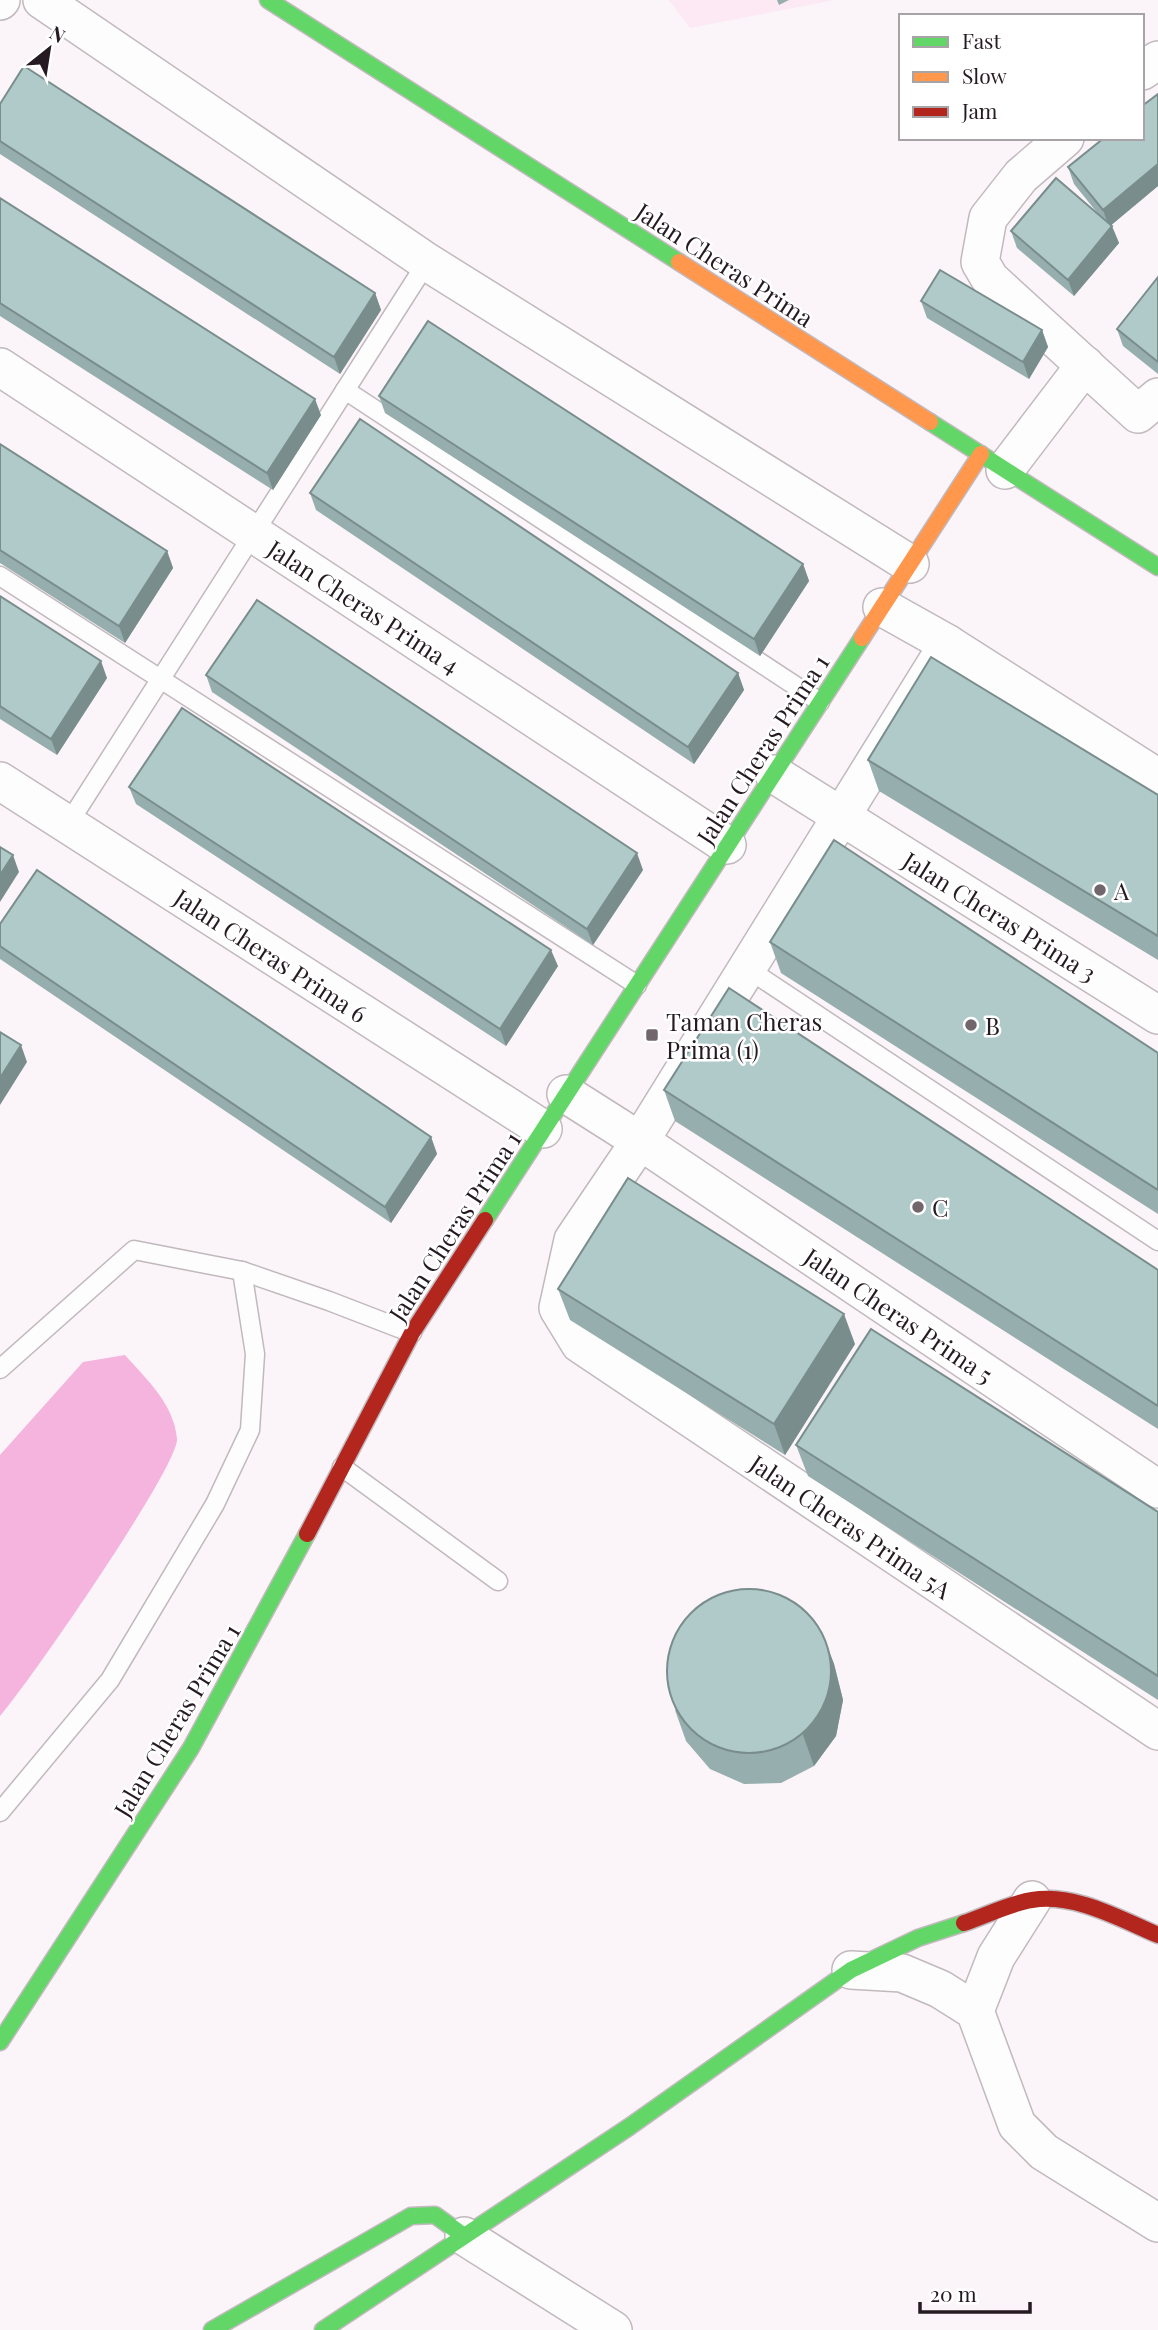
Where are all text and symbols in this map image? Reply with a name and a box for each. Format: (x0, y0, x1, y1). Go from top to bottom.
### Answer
north arrow (14, 14, 84, 84)
legend (899, 14, 1144, 140)
text: N (46, 19, 71, 48)
text: Fast (962, 26, 1001, 54)
text: Slow (962, 61, 1007, 89)
text: Jam (961, 96, 998, 124)
street label: Jalan Cheras Prima (629, 194, 820, 333)
street label: Jalan Cheras Prima 4 (261, 531, 466, 680)
street label: Jalan Cheras Prima 1 (688, 648, 835, 851)
street label: Jalan Cheras Prima 3 (897, 843, 1103, 988)
place label: A (1113, 874, 1130, 906)
street label: Jalan Cheras Prima 6 (168, 880, 373, 1029)
marker: A (1092, 882, 1108, 898)
place label: Taman Cheras Prima (1) (666, 1005, 822, 1065)
place label: B (985, 1009, 1000, 1041)
marker: B (963, 1017, 979, 1033)
marker: Taman Cheras Prima (1) (644, 1027, 660, 1043)
street label: Jalan Cheras Prima 1 (380, 1125, 527, 1328)
place label: C (932, 1191, 949, 1223)
marker: C (910, 1199, 926, 1215)
street label: Jalan Cheras Prima 5 (798, 1239, 1000, 1390)
street label: Jalan Cheras Prima 5A (743, 1446, 959, 1606)
street label: Jalan Cheras Prima 1 (105, 1617, 246, 1823)
scale bar (920, 2270, 1030, 2314)
text: 20 m (930, 2279, 977, 2307)

